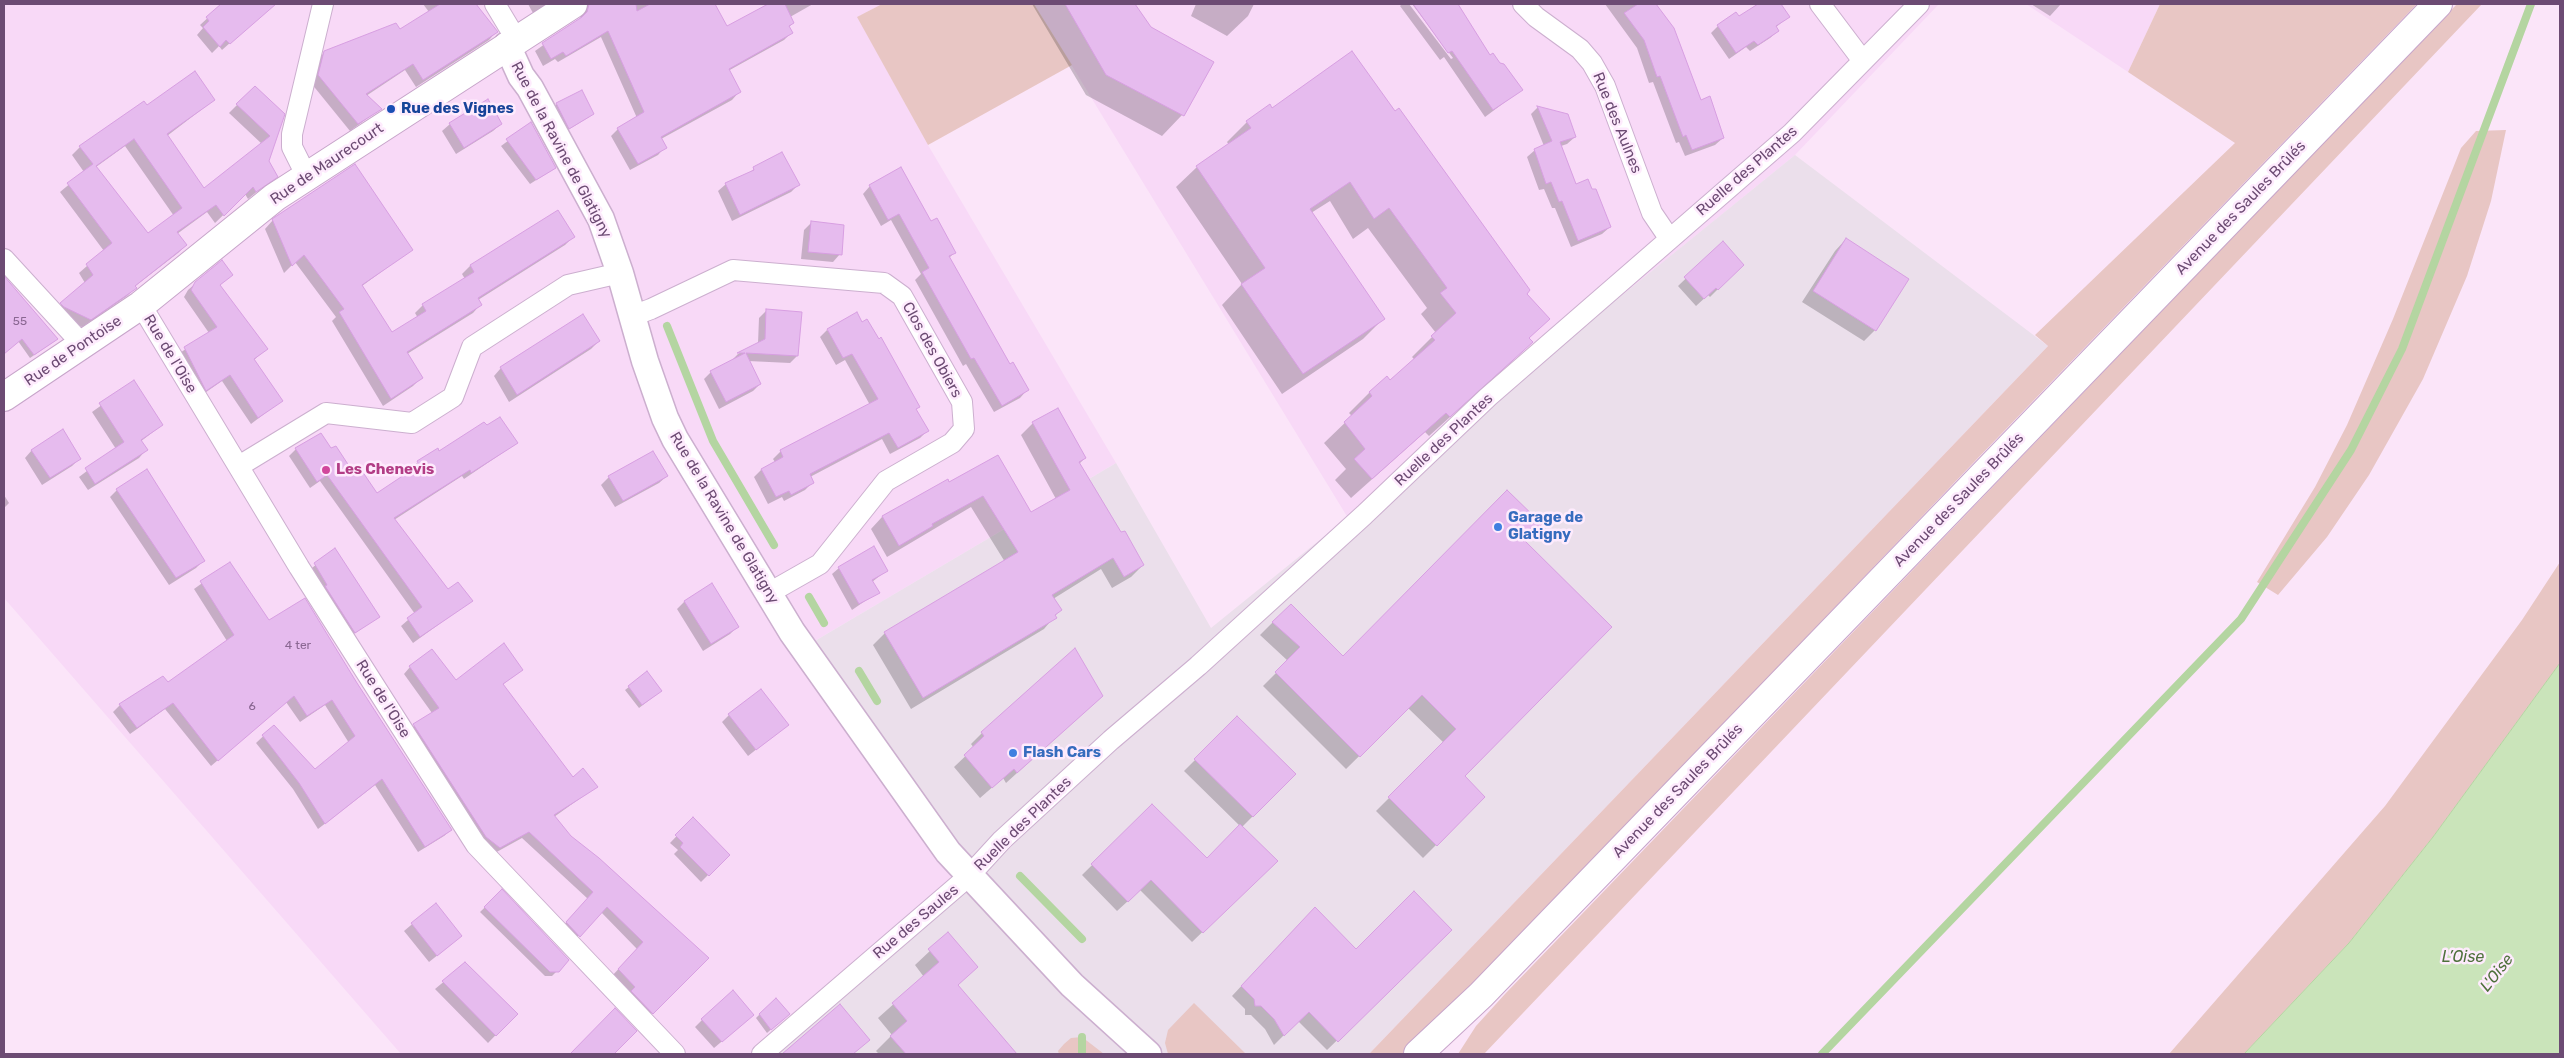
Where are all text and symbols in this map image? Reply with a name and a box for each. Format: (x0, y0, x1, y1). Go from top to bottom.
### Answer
street label: Rue de la Ravine de Glatigny (507, 59, 615, 241)
street label: Rue des Aulnes (1589, 70, 1645, 176)
place label: Rue des Vignes (401, 100, 514, 118)
marker: Rue des Vignes (385, 103, 397, 115)
street label: Rue de Maurecourt (267, 119, 387, 209)
street label: Ruelle des Plantes (1693, 122, 1801, 220)
street label: Avenue des Saules Brûlés (2172, 137, 2310, 279)
street label: Clos des Obiers (898, 299, 966, 401)
street label: Rue de l'Oise (139, 311, 201, 397)
street label: Rue de Pontoise (21, 312, 125, 390)
house number: 55 (13, 315, 27, 329)
street label: Ruelle des Plantes (1391, 390, 1497, 490)
street label: Rue de la Ravine de Glatigny (665, 429, 783, 607)
street label: Avenue des Saules Brûlés (1890, 429, 2028, 571)
place label: Les Chenevis (336, 461, 434, 479)
marker: Les Chenevis (320, 464, 332, 476)
place label: Garage de Glatigny (1508, 509, 1583, 544)
marker: Garage de Glatigny (1492, 521, 1504, 533)
house number: 4 ter (285, 639, 311, 653)
street label: Rue de l'Oise (352, 657, 414, 741)
house number: 6 (248, 700, 256, 714)
street label: Avenue des Saules Brûlés (1609, 720, 1747, 862)
place label: Flash Cars (1023, 744, 1101, 762)
marker: Flash Cars (1007, 747, 1019, 759)
street label: Ruelle des Plantes (971, 773, 1075, 875)
street label: Rue des Saules (870, 881, 962, 963)
water label: L’Oise (2442, 947, 2484, 967)
water label: L'Oise (2476, 950, 2518, 996)

